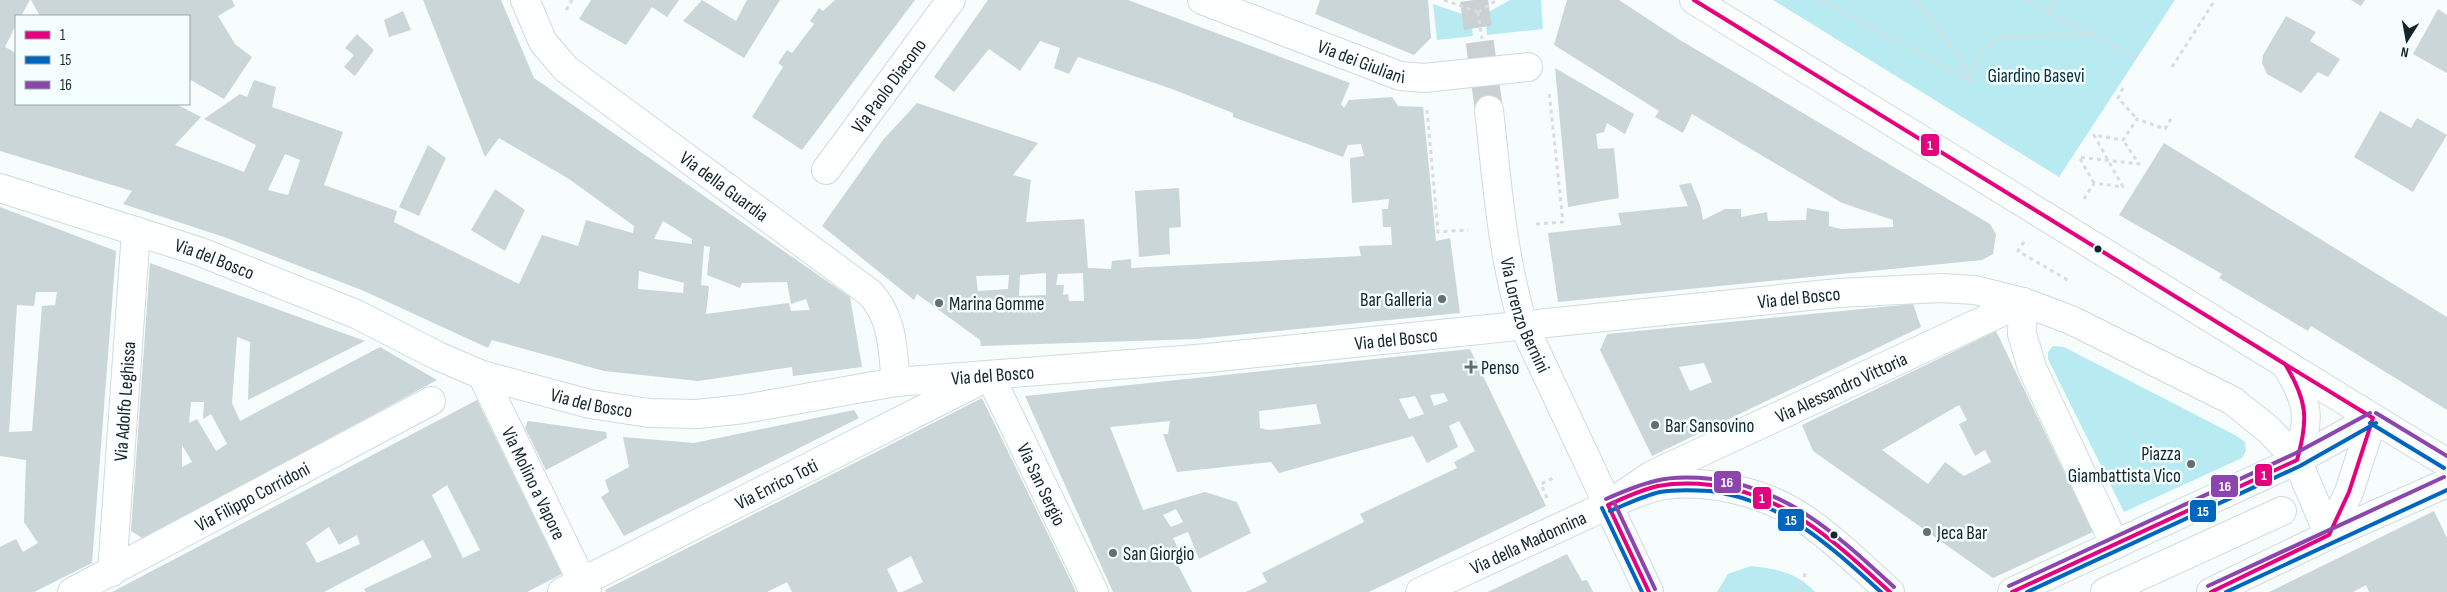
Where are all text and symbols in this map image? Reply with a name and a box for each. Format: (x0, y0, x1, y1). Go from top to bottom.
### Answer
legend (15, 15, 190, 105)
north arrow (2382, 15, 2432, 65)
text: 1 (60, 26, 66, 45)
street label: Via Paolo Diacono (847, 35, 932, 138)
street label: Via dei Giuliani (1314, 35, 1406, 89)
text: N (2399, 43, 2410, 61)
text: 15 (60, 51, 71, 70)
park label: Giardino Basevi (1987, 65, 2085, 88)
text: 16 (60, 76, 72, 95)
line badge: 1 (1920, 133, 1940, 157)
text: 1 (1927, 137, 1933, 154)
street label: Via della Guardia (675, 147, 772, 227)
street label: Via del Bosco (172, 234, 257, 285)
unlabelled marker (2093, 244, 2103, 254)
street label: Via Lorenzo Bernini (1494, 256, 1554, 377)
street label: Via del Bosco (1756, 283, 1842, 314)
place label: Bar Galleria (1360, 289, 1432, 312)
place label: Marina Gomme (949, 293, 1045, 316)
marker: Bar Galleria (1436, 293, 1448, 305)
marker: Marina Gomme (933, 297, 945, 309)
street label: Via del Bosco (1354, 324, 1439, 356)
street label: Via Adolfo Leghissa (110, 341, 141, 462)
street label: Via Alessandro Vittoria (1772, 348, 1911, 429)
place label: Penso (1481, 357, 1520, 380)
street label: Via del Bosco (950, 361, 1035, 391)
marker: Penso (1465, 361, 1477, 373)
street label: Via del Bosco (548, 384, 634, 423)
place label: Bar Sansovino (1665, 415, 1754, 438)
marker: Bar Sansovino (1649, 419, 1661, 431)
street label: Via Molino a Vapore (496, 424, 570, 544)
street label: Via San Sergio (1011, 440, 1070, 530)
place label: Piazza Giambattista Vico (2068, 443, 2181, 488)
street label: Via Enrico Toti (732, 454, 822, 515)
street label: Via Filippo Corridoni (192, 458, 314, 537)
marker: Piazza Giambattista Vico (2185, 458, 2197, 470)
line badge: 1 (2254, 463, 2273, 487)
text: 1 (2261, 467, 2267, 484)
line badge: 16 (1713, 470, 1742, 494)
text: 16 (1721, 474, 1733, 491)
line badge: 16 (2210, 474, 2239, 498)
text: 16 (2219, 478, 2231, 495)
line badge: 1 (1752, 486, 1772, 510)
text: 1 (1759, 490, 1765, 507)
line badge: 15 (2189, 499, 2217, 523)
text: 15 (2197, 503, 2209, 520)
street label: Via della Madonnina (1467, 507, 1590, 580)
line badge: 15 (1777, 508, 1805, 532)
text: 15 (1785, 512, 1797, 529)
place label: Jeca Bar (1936, 522, 1988, 545)
marker: Jeca Bar (1921, 526, 1933, 538)
unlabelled marker (1829, 530, 1839, 540)
place label: San Giorgio (1123, 543, 1194, 566)
marker: San Giorgio (1107, 547, 1119, 559)

